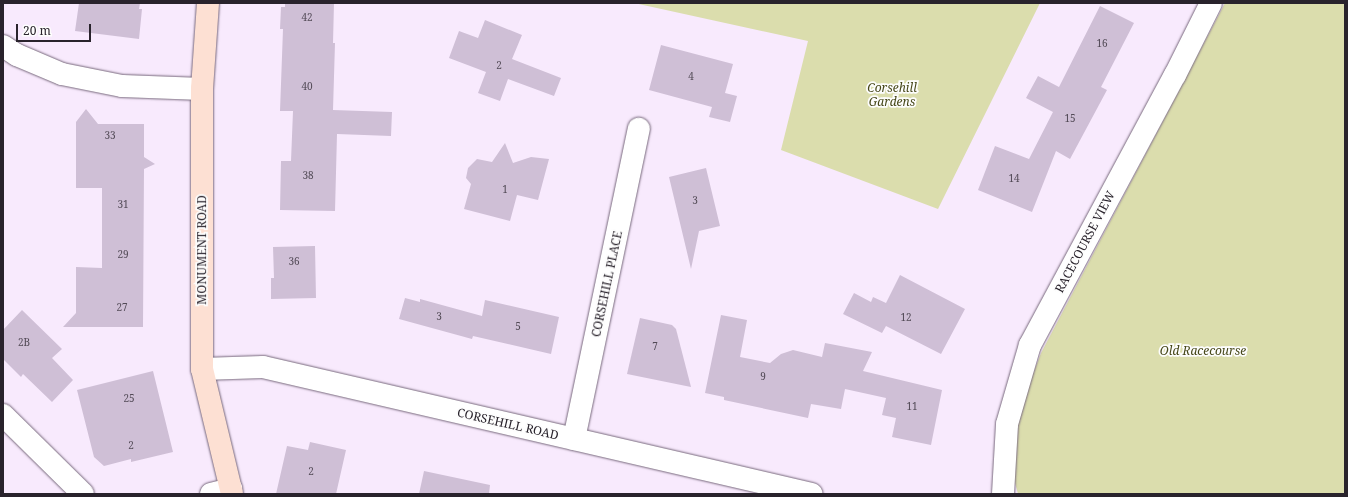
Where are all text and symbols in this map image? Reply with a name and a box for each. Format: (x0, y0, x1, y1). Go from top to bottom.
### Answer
house number: 42 (301, 12, 313, 24)
scale bar (18, 16, 93, 42)
text: 20 m (23, 22, 51, 39)
house number: 16 (1096, 38, 1108, 50)
house number: 2 (496, 60, 502, 72)
house number: 4 (688, 71, 694, 83)
house number: 40 (301, 81, 313, 93)
park label: Corsehill Gardens (867, 81, 917, 109)
house number: 15 (1064, 113, 1076, 125)
house number: 33 (104, 130, 116, 142)
house number: 38 (302, 170, 314, 182)
house number: 14 (1008, 173, 1020, 185)
house number: 1 (502, 184, 508, 196)
street label: RACECOURSE VIEW (1052, 189, 1118, 295)
street label: MONUMENT ROAD (195, 195, 209, 305)
house number: 3 (692, 195, 698, 207)
house number: 31 (117, 199, 129, 211)
street label: CORSEHILL PLACE (589, 230, 625, 338)
house number: 29 (117, 249, 129, 261)
house number: 36 (288, 256, 300, 268)
house number: 27 (116, 302, 128, 314)
house number: 3 (436, 311, 442, 323)
house number: 12 (900, 312, 912, 324)
house number: 5 (515, 321, 521, 333)
house number: 2B (18, 337, 30, 349)
house number: 7 (652, 341, 658, 353)
park label: Old Racecourse (1160, 344, 1246, 358)
house number: 9 (760, 371, 766, 383)
house number: 25 (123, 393, 135, 405)
house number: 11 (906, 401, 918, 413)
street label: CORSEHILL ROAD (456, 405, 560, 443)
house number: 2 (128, 440, 134, 452)
house number: 2 (308, 466, 314, 478)

